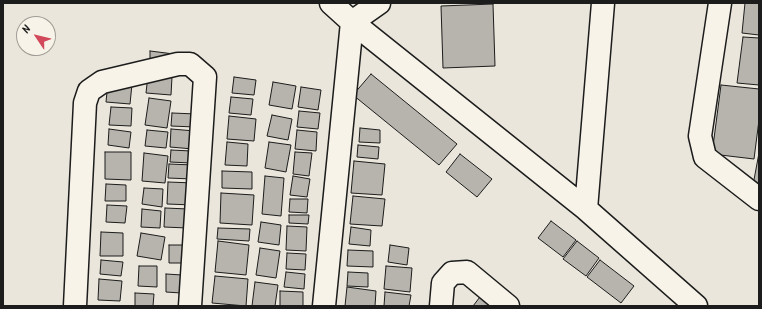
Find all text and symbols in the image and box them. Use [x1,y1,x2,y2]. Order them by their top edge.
north arrow [16,16,56,56]
text: N [18,22,36,38]

